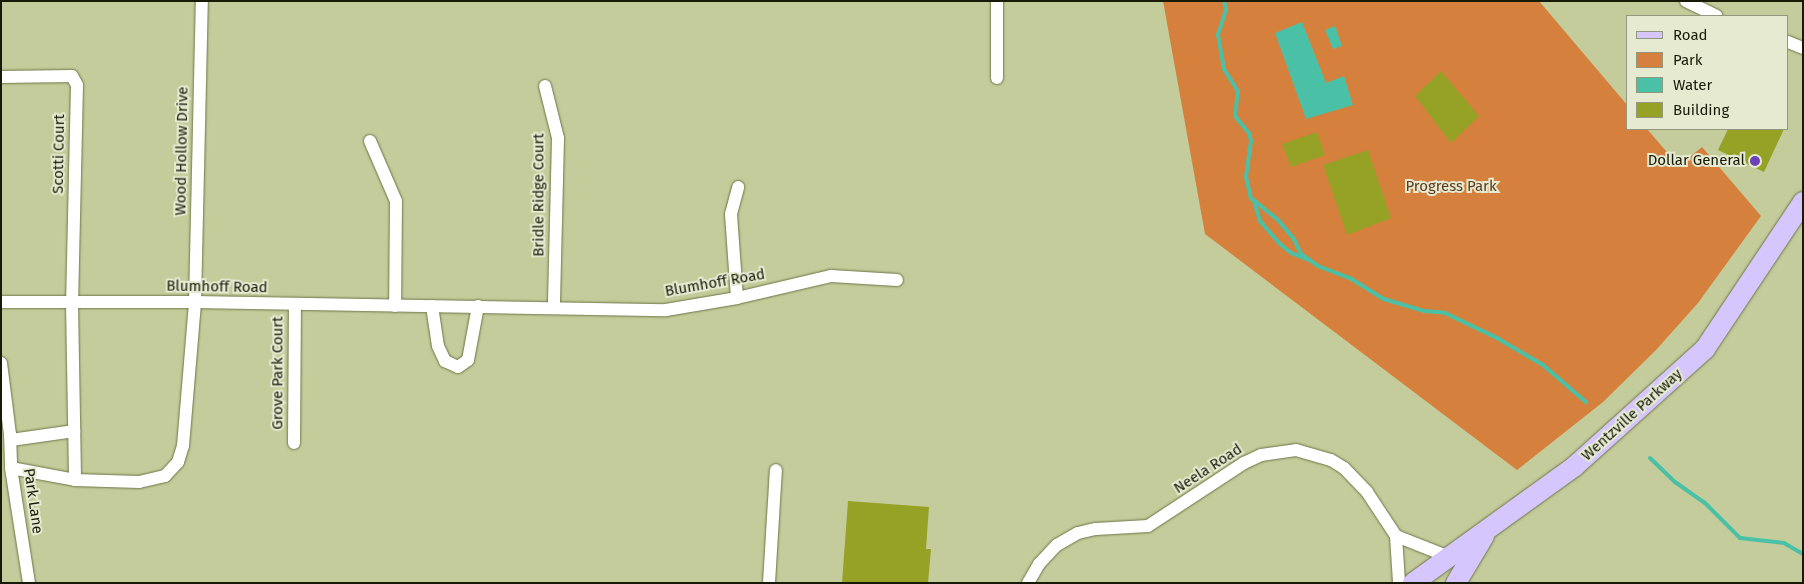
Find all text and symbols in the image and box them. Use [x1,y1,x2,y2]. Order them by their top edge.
legend [1626,15,1789,130]
text: Road [1673,26,1708,44]
text: Park [1673,51,1703,69]
text: Water [1673,76,1712,94]
street label: Wood Hollow Drive [172,86,192,216]
text: Building [1673,101,1729,119]
street label: Scotti Court [49,114,69,194]
street label: Bridle Ridge Court [530,133,548,257]
place label: Dollar General [1648,152,1745,170]
marker: Dollar General [1749,155,1761,167]
park label: Progress Park [1405,178,1497,196]
street label: Blumhoff Road [664,265,766,301]
street label: Blumhoff Road [166,277,268,297]
street label: Grove Park Court [269,316,287,430]
street label: Wentzville Parkway [1578,365,1686,465]
street label: Neela Road [1171,440,1245,498]
street label: Park Lane [19,467,47,535]

